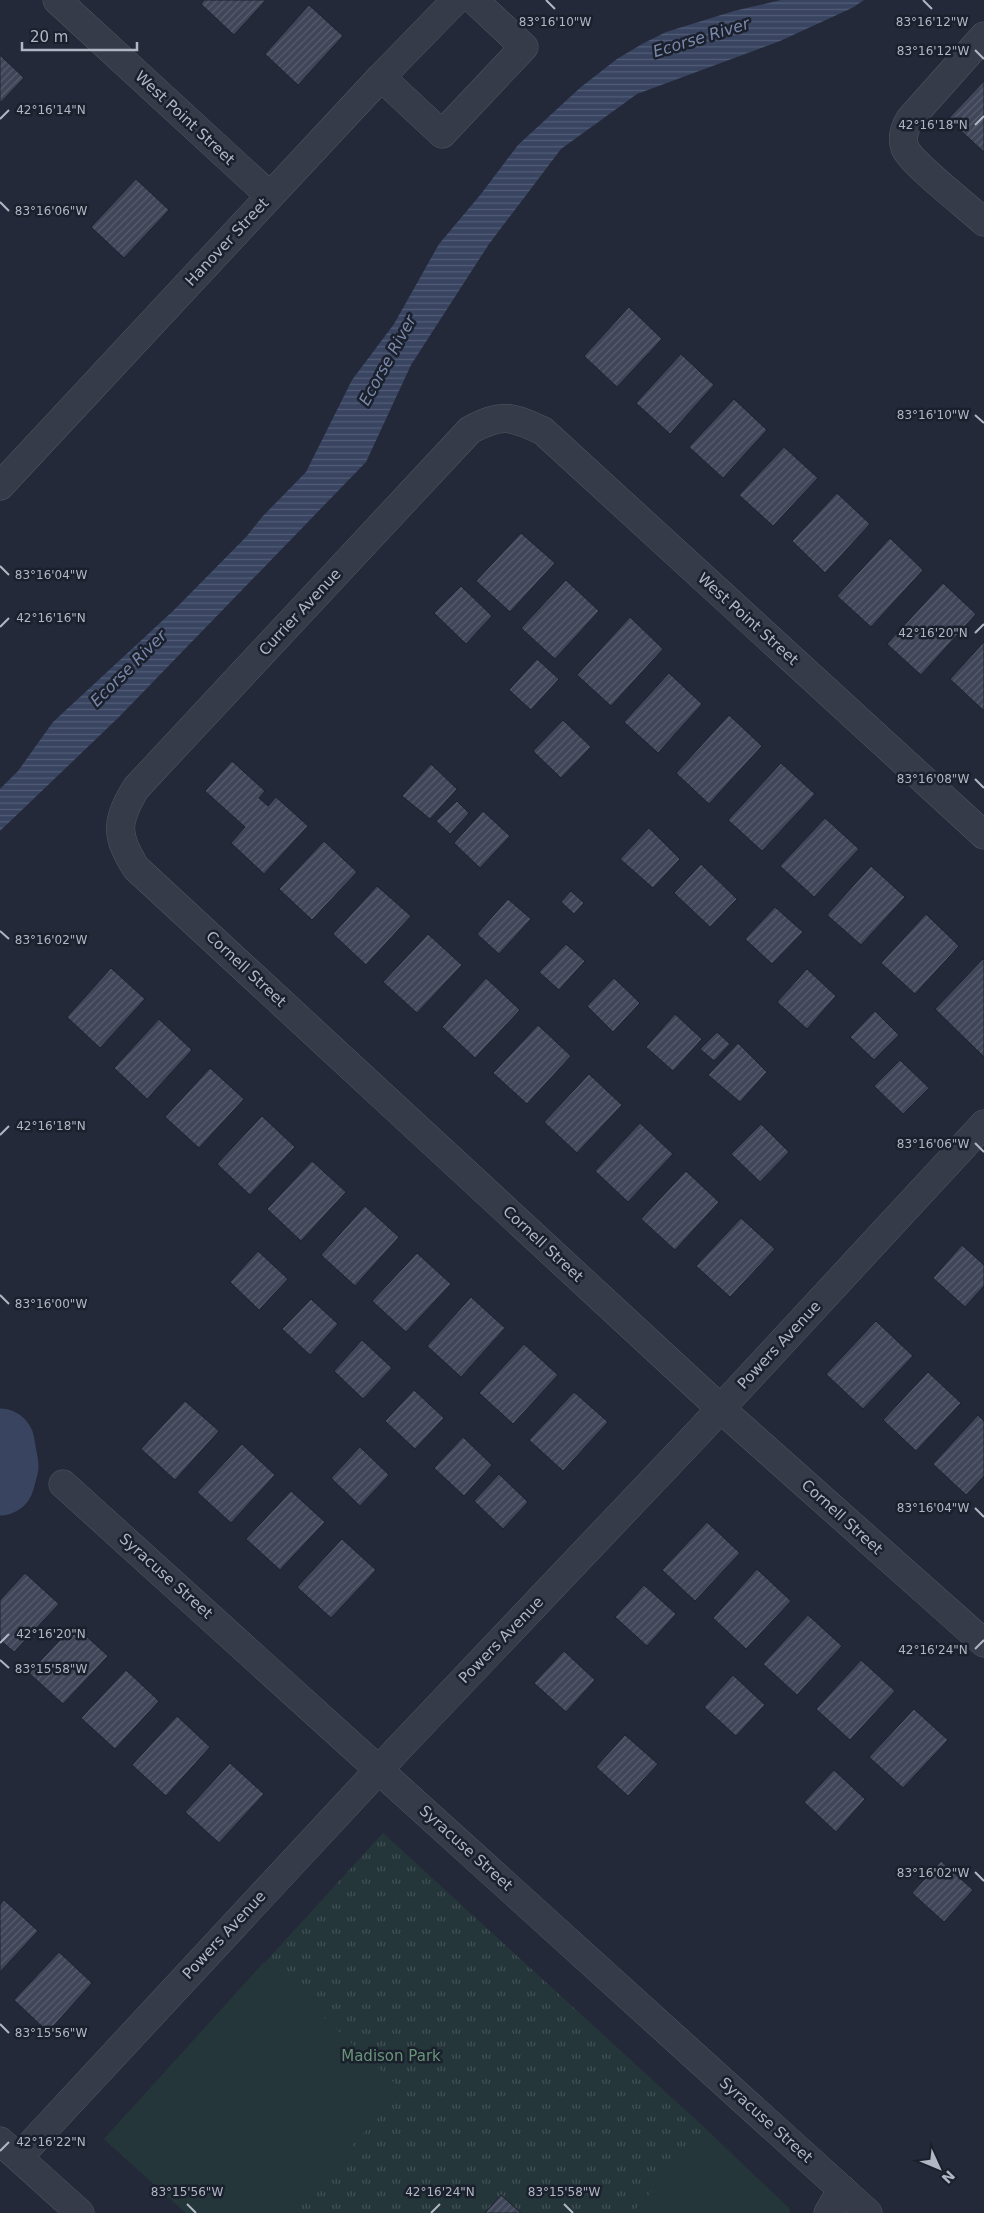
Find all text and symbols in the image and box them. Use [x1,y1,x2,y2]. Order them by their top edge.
water label: Ecorse River [651,13,753,61]
text: 83°16'10"W [519,15,591,29]
text: 83°16'12"W [896,15,968,29]
scale bar [22,20,138,52]
text: 20 m [30,28,68,46]
text: 83°16'12"W [897,44,969,58]
street label: West Point Street [132,67,238,169]
text: 42°16'14"N [16,103,86,117]
text: 42°16'18"N [898,118,968,132]
street label: Hanover Street [182,194,272,290]
text: 83°16'06"W [15,204,87,218]
water label: Ecorse River [355,311,421,409]
text: 83°16'10"W [897,408,969,422]
street label: Currier Avenue [255,565,345,659]
text: 83°16'04"W [15,568,87,582]
street label: West Point Street [694,569,802,669]
text: 42°16'16"N [16,611,86,625]
water label: Ecorse River [86,625,171,710]
text: 42°16'20"N [898,626,968,640]
text: 83°16'08"W [897,772,969,786]
street label: Cornell Street [202,927,290,1011]
text: 83°16'02"W [15,933,87,947]
text: 42°16'18"N [16,1119,86,1133]
text: 83°16'06"W [897,1137,969,1151]
street label: Cornell Street [499,1202,587,1286]
text: 83°16'00"W [15,1297,87,1311]
street label: Powers Avenue [734,1297,824,1393]
street label: Cornell Street [798,1476,886,1558]
text: 83°16'04"W [897,1501,969,1515]
street label: Syracuse Street [116,1530,216,1623]
street label: Powers Avenue [455,1593,547,1687]
text: 42°16'20"N [16,1627,86,1641]
text: 42°16'24"N [898,1643,968,1657]
text: 83°15'58"W [15,1662,87,1676]
street label: Syracuse Street [416,1802,516,1895]
text: 83°16'02"W [897,1866,969,1880]
street label: Powers Avenue [179,1887,269,1983]
text: 83°15'56"W [15,2026,87,2040]
park label: Madison Park [341,2047,441,2065]
street label: Syracuse Street [716,2074,816,2167]
text: 42°16'22"N [16,2135,86,2149]
north arrow [914,2143,964,2193]
text: N [939,2167,958,2187]
text: 83°15'56"W [151,2185,223,2199]
text: 42°16'24"N [405,2185,475,2199]
text: 83°15'58"W [528,2185,600,2199]

